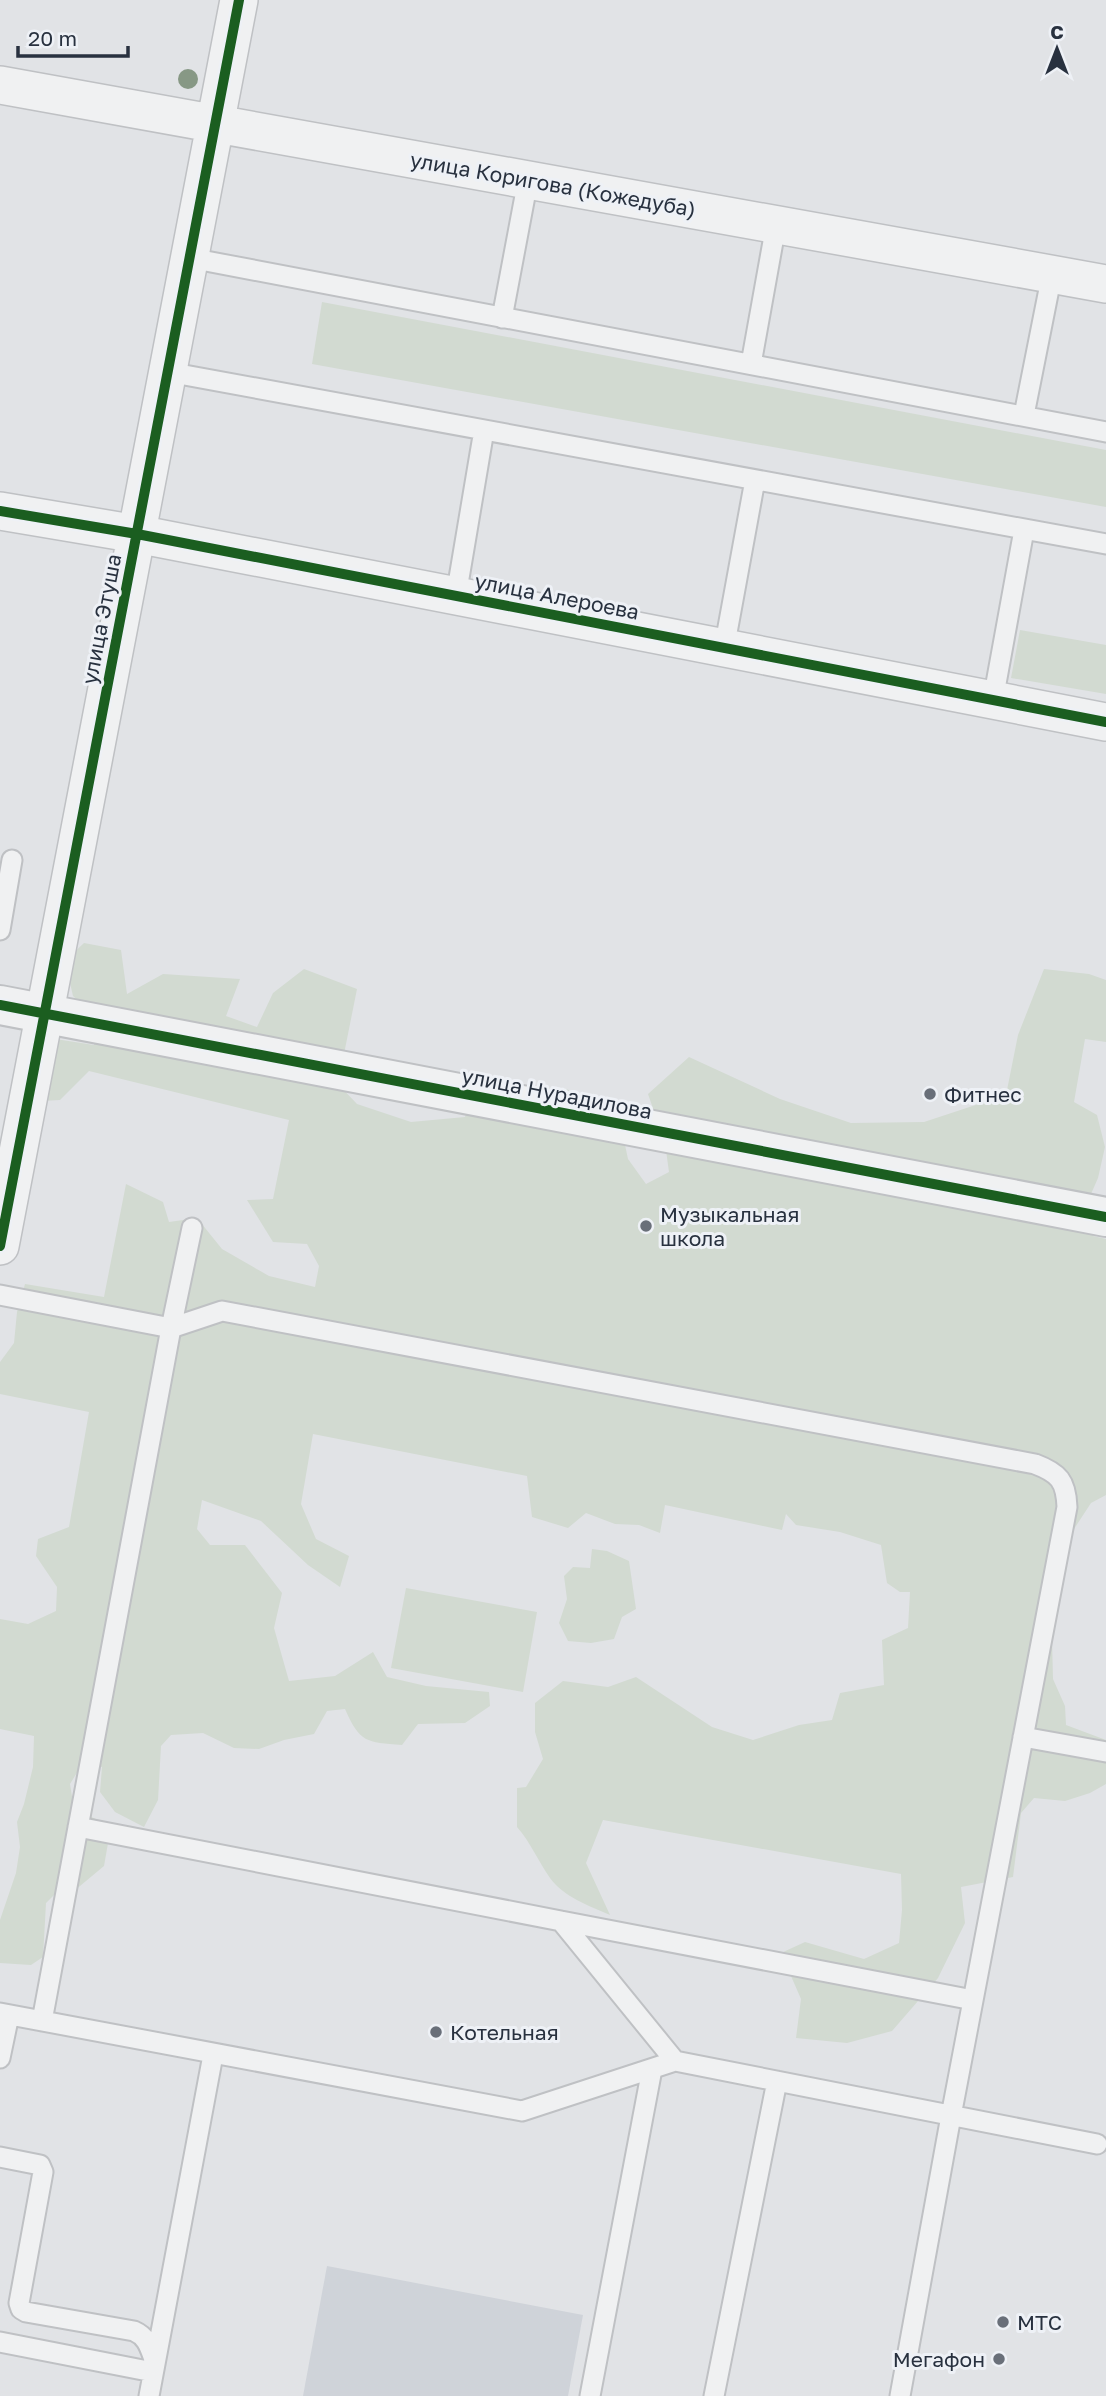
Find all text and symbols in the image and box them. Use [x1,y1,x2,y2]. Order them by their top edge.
scale bar [18,14,128,58]
north arrow [1022,14,1092,84]
text: С [1050,20,1064,43]
text: 20 m [28,25,77,51]
street label: улица Коригова (Кожедуба) [408,146,698,222]
street label: улица Этуша [76,552,126,686]
street label: улица Алероева [472,567,642,625]
street label: улица Нурадилова [460,1062,654,1124]
place label: Фитнес [944,1081,1022,1107]
marker: Фитнес [922,1086,938,1102]
place label: Музыкальная школа [660,1201,799,1251]
marker: Музыкальная школа [638,1218,654,1234]
place label: Котельная [450,2019,559,2045]
marker: Котельная [428,2024,444,2040]
place label: МТС [1017,2309,1062,2335]
marker: МТС [995,2314,1011,2330]
place label: Мегафон [893,2346,985,2372]
marker: Мегафон [991,2351,1007,2367]

